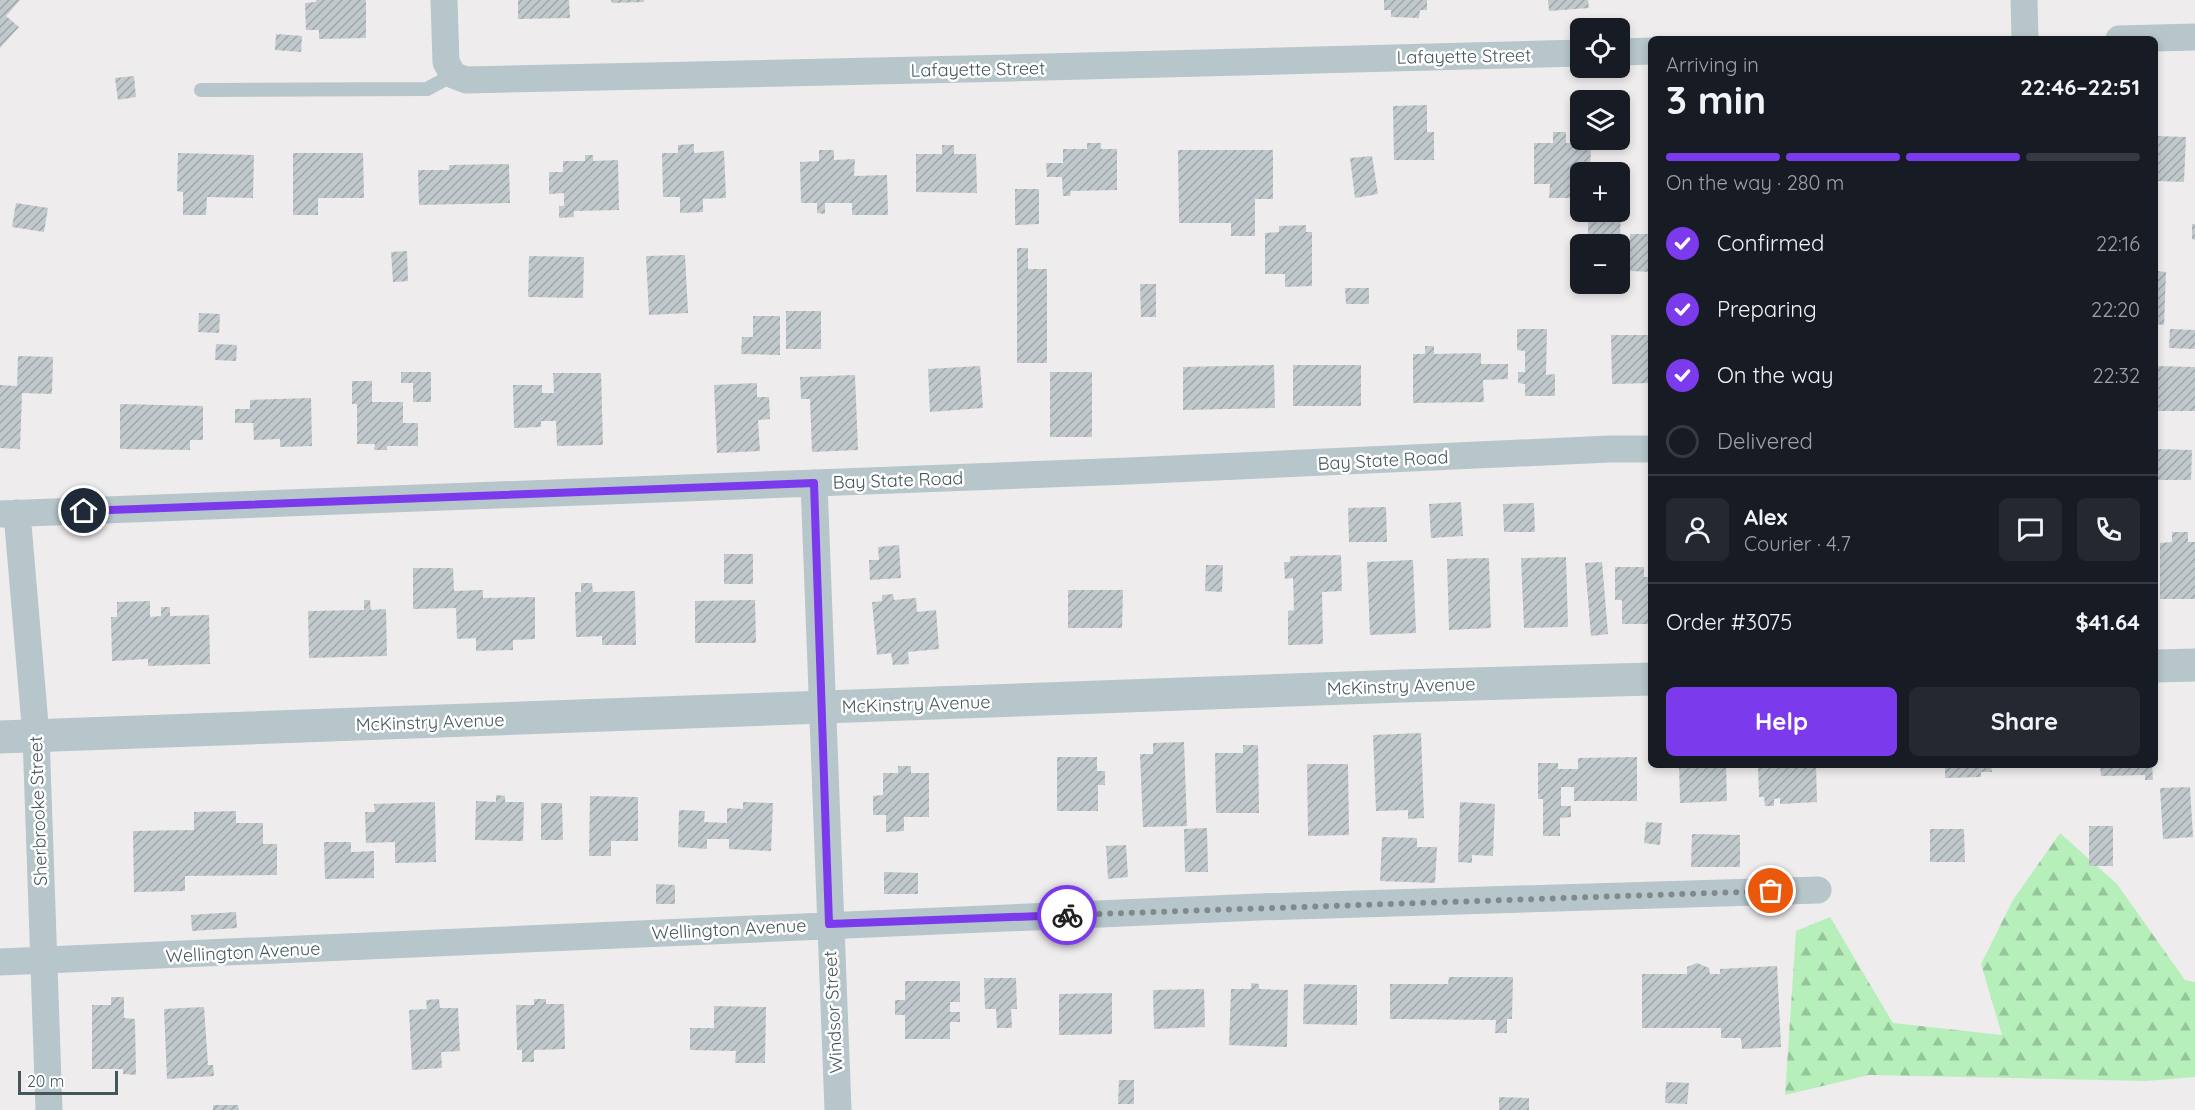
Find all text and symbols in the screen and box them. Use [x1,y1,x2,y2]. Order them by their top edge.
map controls [1570,18,1630,294]
button: locate [1570,18,1630,78]
street label: Lafayette Street [1397,43,1531,69]
text: Arriving in [1666,52,1759,77]
street label: Lafayette Street [911,56,1045,82]
text: 22:46–22:51 [2020,73,2140,101]
text: 3 min [1666,75,1766,124]
button: layers [1570,90,1630,150]
button: + [1570,162,1630,222]
text: On the way · 280 m [1666,170,1844,195]
icon: check [1666,227,1699,260]
text: Confirmed [1717,229,1824,257]
text: 22:16 [2096,231,2140,256]
button: − [1570,234,1630,294]
icon: check [1666,293,1699,326]
text: Preparing [1717,295,1817,323]
text: 22:20 [2091,297,2140,322]
icon: check [1666,359,1699,392]
text: On the way [1717,361,1833,389]
text: 22:32 [2093,363,2140,388]
text: Delivered [1717,427,1813,455]
street label: Bay State Road [1317,445,1449,475]
street label: Bay State Road [832,466,964,494]
pin [58,485,109,536]
icon: home [67,494,100,527]
button: person [1666,498,1729,561]
button: chat [1999,498,2062,561]
button: phone [2077,498,2140,561]
text: Alex [1744,503,1787,531]
text: Courier · 4.7 [1744,531,1851,556]
text: Order #3075 [1666,608,1792,636]
text: $41.64 [2075,608,2140,636]
street label: McKinstry Avenue [1326,672,1476,700]
button: Help [1666,687,1897,756]
button: Share [1909,687,2140,756]
street label: McKinstry Avenue [841,690,991,718]
street label: McKinstry Avenue [355,708,505,736]
street label: Sherbrooke Street [24,736,52,886]
pin [1745,865,1796,916]
icon: bag [1754,874,1787,907]
courier [1037,885,1097,945]
icon: bike [1051,899,1084,932]
street label: Wellington Avenue [651,913,807,945]
street label: Wellington Avenue [165,936,321,968]
street label: Windsor Street [818,950,848,1074]
scale bar [18,1068,118,1096]
text: 20 m [27,1071,64,1091]

